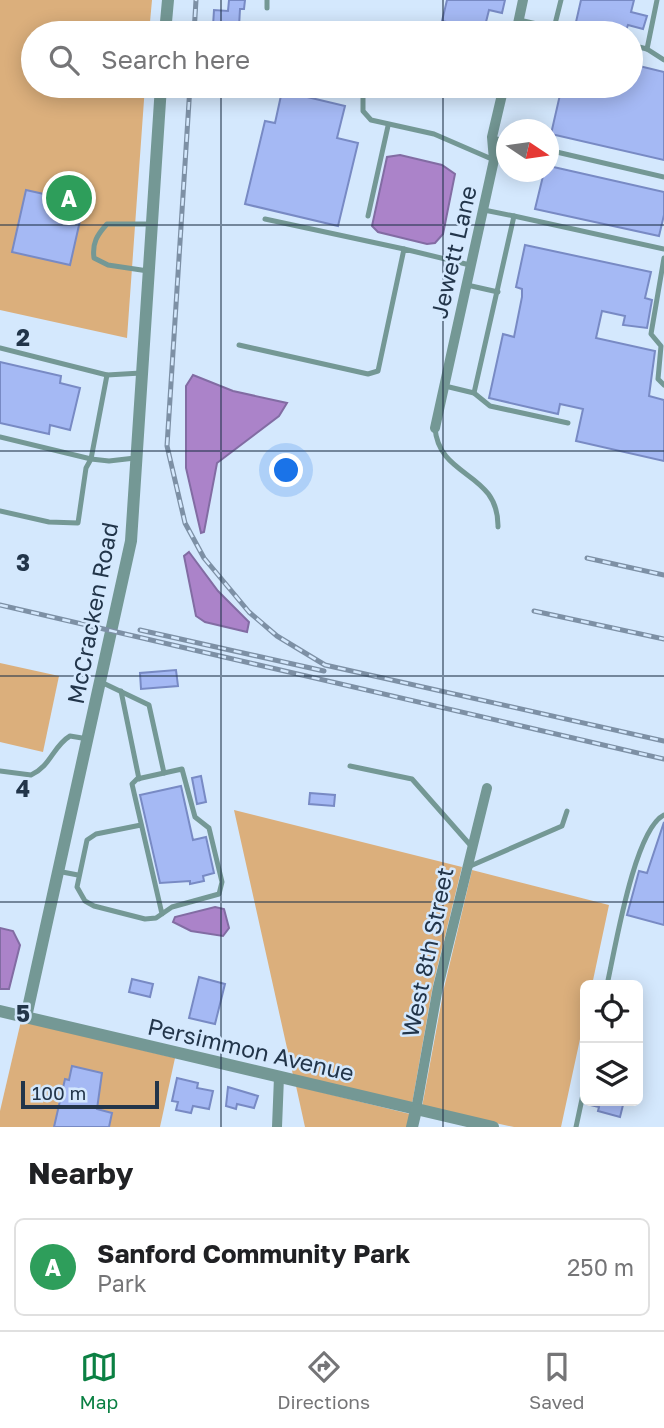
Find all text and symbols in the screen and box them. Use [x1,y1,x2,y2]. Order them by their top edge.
search box [21,21,643,98]
icon: search [45,41,83,79]
text: Search here [101,44,250,75]
north arrow [496,119,559,182]
pin: A [46,172,92,224]
street label: Jewett Lane [424,183,482,321]
text: 2 [16,323,30,351]
your location [269,453,303,487]
street label: McCracken Road [61,520,123,706]
text: 3 [16,548,30,576]
text: 4 [16,774,30,802]
street label: West 8th Street [395,865,459,1039]
map controls [580,980,643,1106]
button: locate [580,980,643,1043]
text: 5 [16,999,30,1027]
street label: Persimmon Avenue [145,1012,357,1086]
button: layers [580,1043,643,1106]
scale bar [21,1078,159,1110]
text: 100 m [32,1081,86,1104]
text: Nearby [28,1155,133,1191]
text: Sanford Community Park [97,1238,410,1269]
text: A [45,1253,61,1281]
text: 250 m [567,1253,634,1281]
text: Park [97,1269,147,1297]
tab: Map [79,1348,118,1413]
tab: Directions [277,1348,370,1413]
tab: Saved [529,1348,585,1413]

